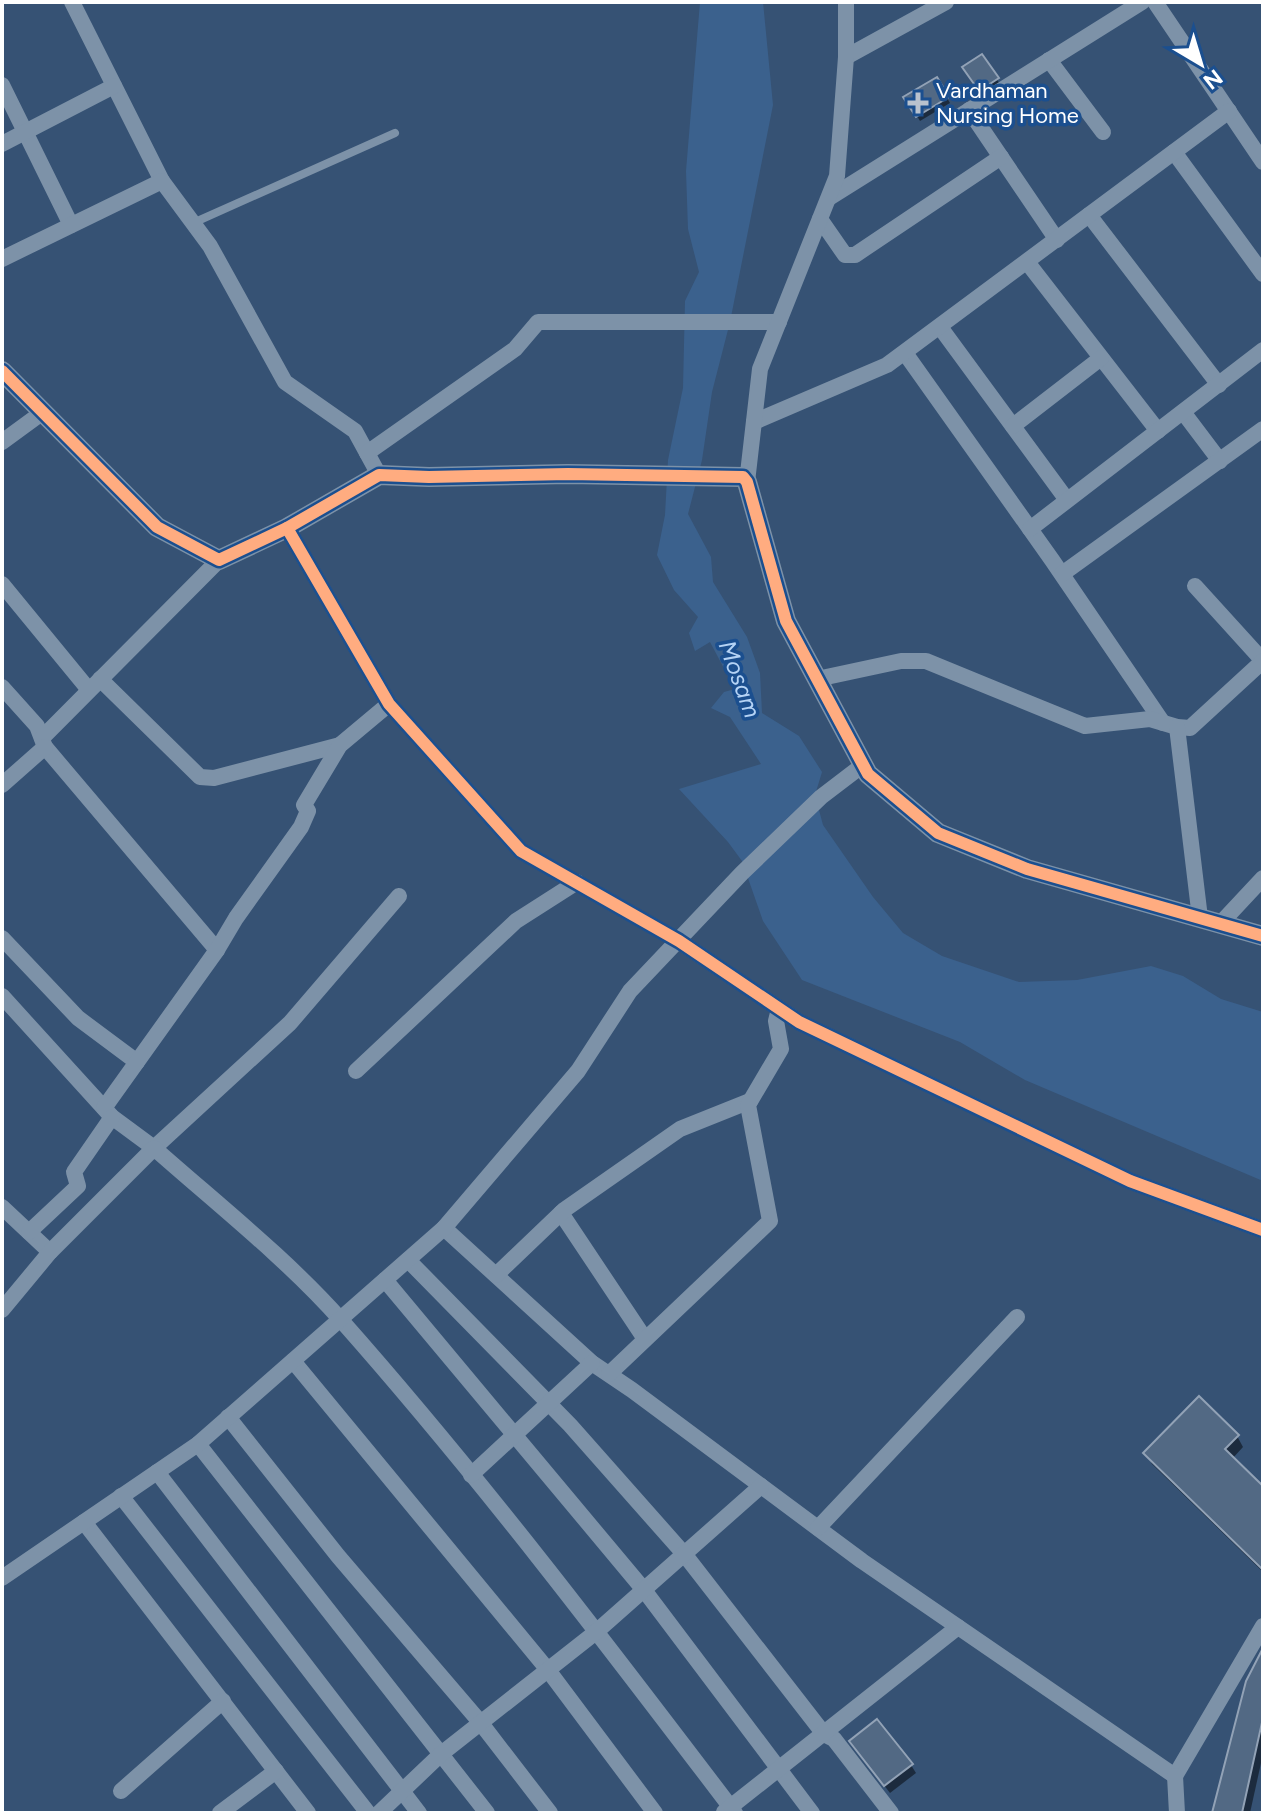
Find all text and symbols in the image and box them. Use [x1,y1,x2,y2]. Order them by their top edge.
north arrow [1161,24,1241,104]
text: N [1198,63,1228,95]
place label: Vardhaman Nursing Home [936,77,1079,129]
marker: Vardhaman Nursing Home [907,92,929,114]
water label: Mosam [713,636,767,722]

